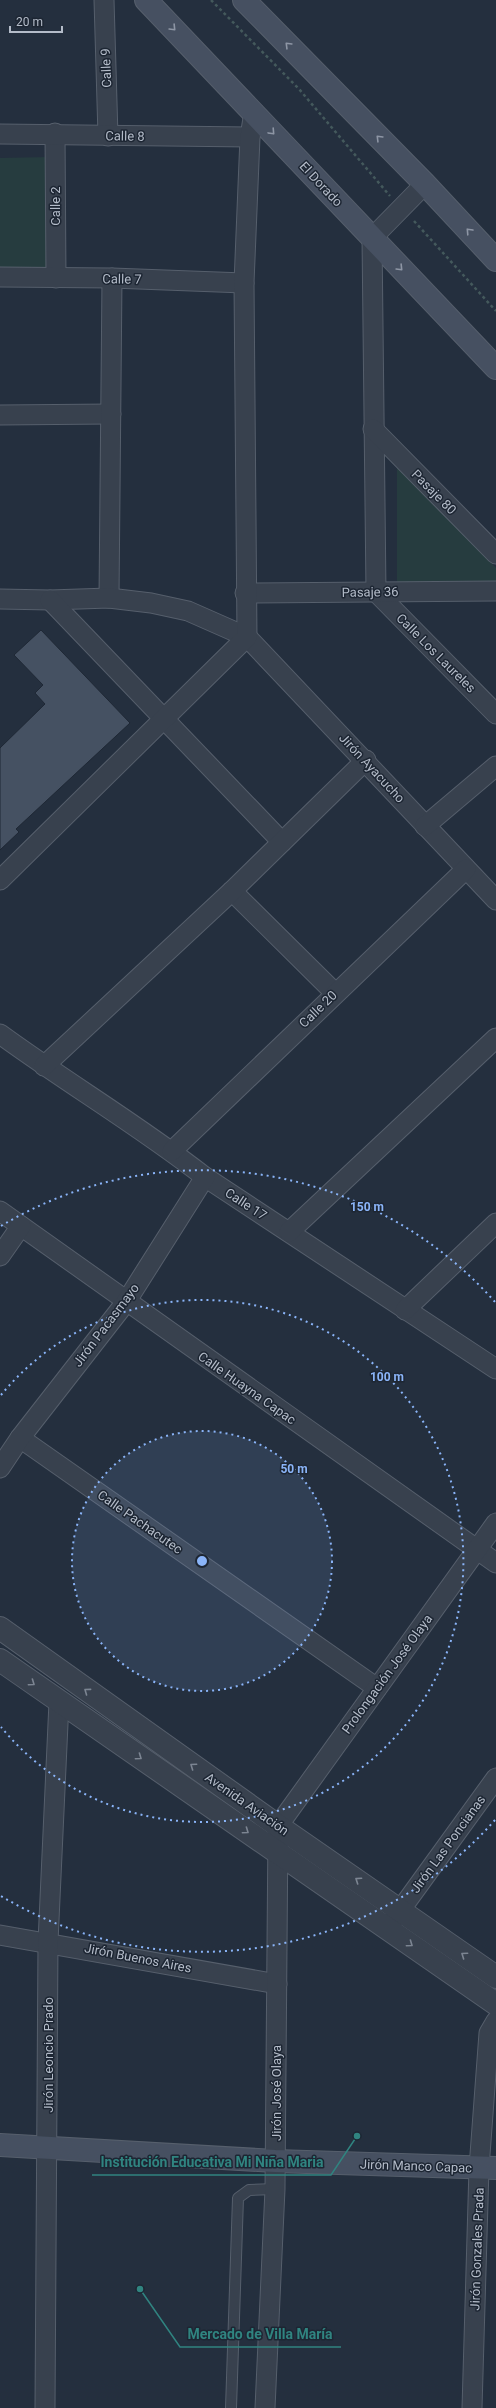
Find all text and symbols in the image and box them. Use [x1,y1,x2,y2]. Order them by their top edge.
scale bar [10,8,62,34]
text: 20 m [16,15,43,29]
one-way arrow [168,23,176,31]
one-way arrow [285,42,293,50]
street label: Calle 9 [98,48,114,88]
one-way arrow [268,127,275,135]
street label: Calle 8 [105,128,145,144]
one-way arrow [376,135,384,143]
street label: El Dorado [297,159,345,209]
street label: Calle 2 [48,186,63,226]
one-way arrow [467,228,474,236]
one-way arrow [395,263,403,271]
street label: Calle 7 [102,271,142,287]
street label: Pasaje 80 [409,467,459,517]
street label: Pasaje 36 [341,584,399,600]
street label: Calle Los Laureles [393,610,479,696]
street label: Jirón Ayacucho [336,730,408,806]
street label: Calle 20 [296,987,340,1031]
street label: Calle 17 [222,1185,270,1223]
text: 150 m [350,1200,384,1214]
street label: Jirón Pacasmayo [70,1281,142,1369]
street label: Calle Huayna Capac [195,1349,299,1427]
text: 100 m [370,1370,404,1384]
text: 50 m [280,1462,308,1476]
street label: Calle Pachacutec [95,1487,185,1557]
centre of rings [195,1554,209,1568]
street label: Prolongación José Olaya [339,1612,435,1736]
one-way arrow [28,1678,35,1686]
one-way arrow [85,1689,92,1696]
one-way arrow [135,1752,142,1760]
one-way arrow [191,1764,198,1771]
street label: Avenida Aviación [202,1770,292,1838]
street label: Jirón Las Poncianas [408,1792,489,1896]
one-way arrow [242,1826,249,1834]
one-way arrow [355,1878,362,1885]
one-way arrow [406,1939,413,1946]
street label: Jirón Buenos Aires [83,1940,193,1976]
one-way arrow [461,1952,468,1960]
street label: Jirón Leoncio Prado [41,1997,56,2113]
street label: Jirón José Olaya [269,2045,284,2141]
callout: Institución Educativa Mi Niña Maria [92,2149,331,2175]
text: Institución Educativa Mi Niña Maria [101,2154,324,2170]
street label: Jirón Manco Capac [360,2157,473,2175]
street label: Jirón Gonzales Prada [467,2187,487,2311]
callout: Mercado de Villa María [180,2321,341,2347]
text: Mercado de Villa María [187,2326,333,2342]

